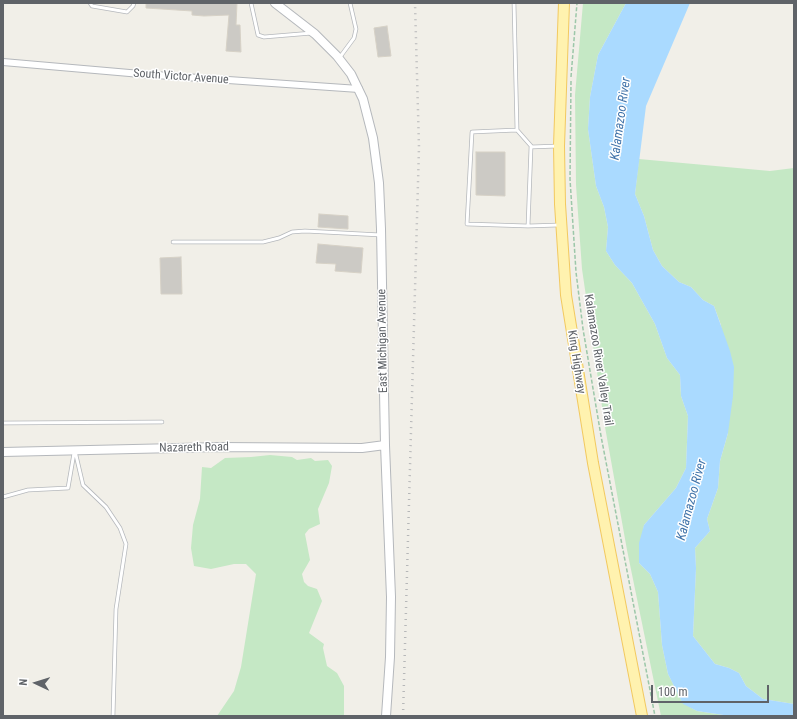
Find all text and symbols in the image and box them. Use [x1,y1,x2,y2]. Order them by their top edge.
street label: South Victor Avenue [133,66,229,88]
water label: Kalamazoo River [607,77,635,161]
street label: East Michigan Avenue [375,289,391,393]
street label: Kalamazoo River Valley Trail [580,293,616,427]
street label: King Highway [564,329,588,395]
street label: Nazareth Road [159,440,229,456]
water label: Kalamazoo River [674,458,710,542]
north arrow [16,663,56,703]
scale bar [653,677,771,703]
text: N [17,678,30,686]
text: 100 m [658,685,688,699]

